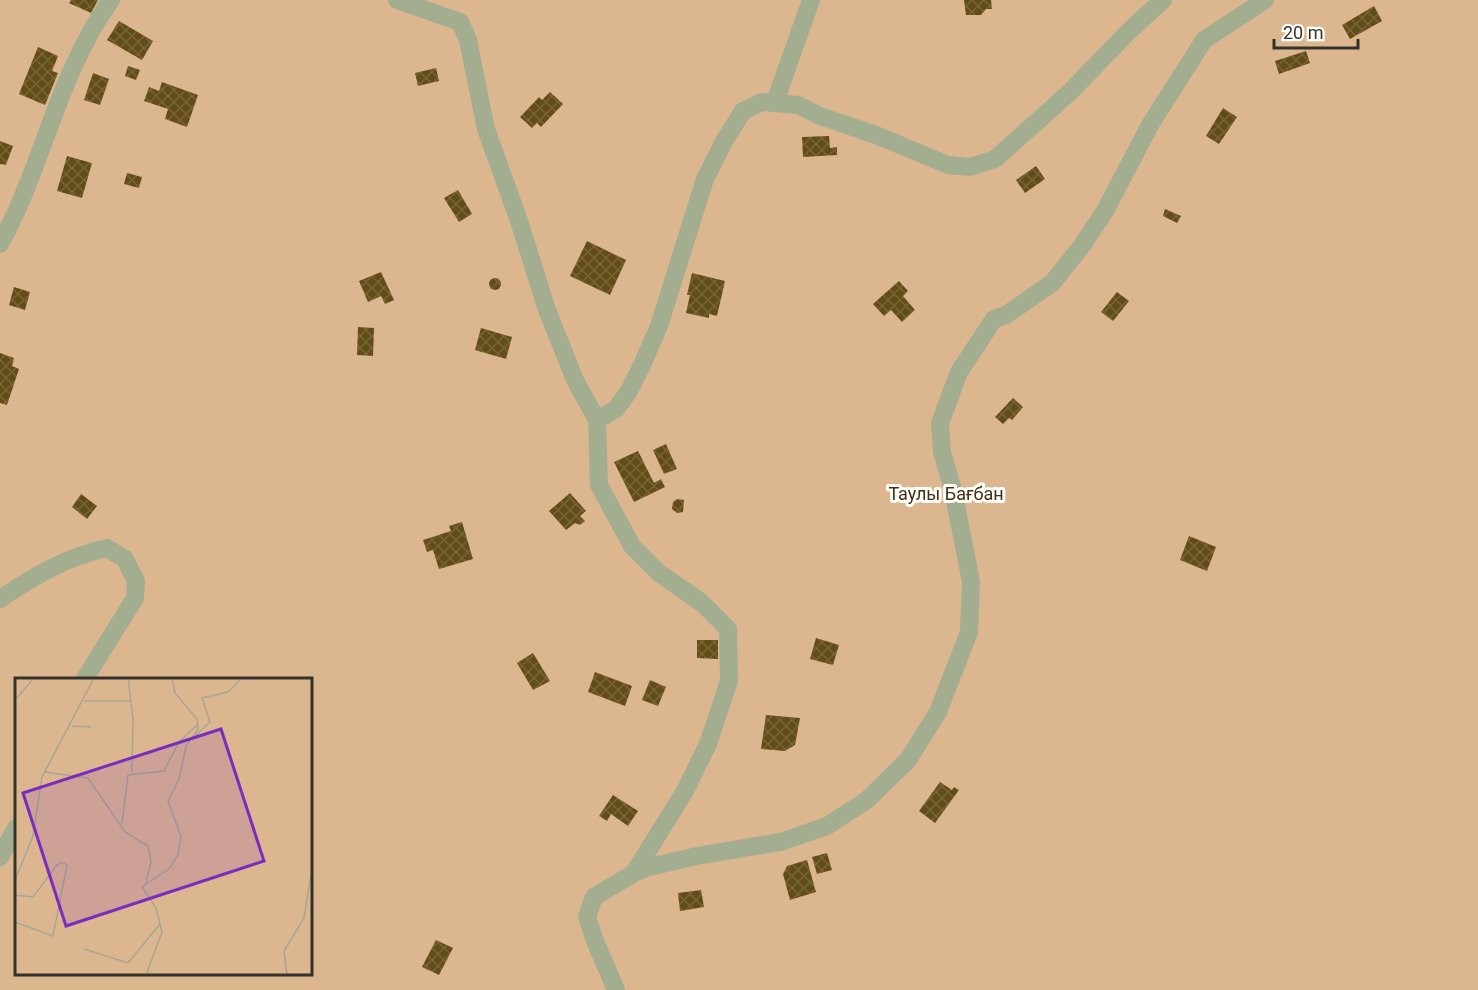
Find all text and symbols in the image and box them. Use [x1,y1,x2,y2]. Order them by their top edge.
scale bar [1274,12,1358,50]
text: 20 m [1283,22,1323,43]
park label: Таулы Бағбан [888,483,1004,504]
inset map [15,678,312,975]

